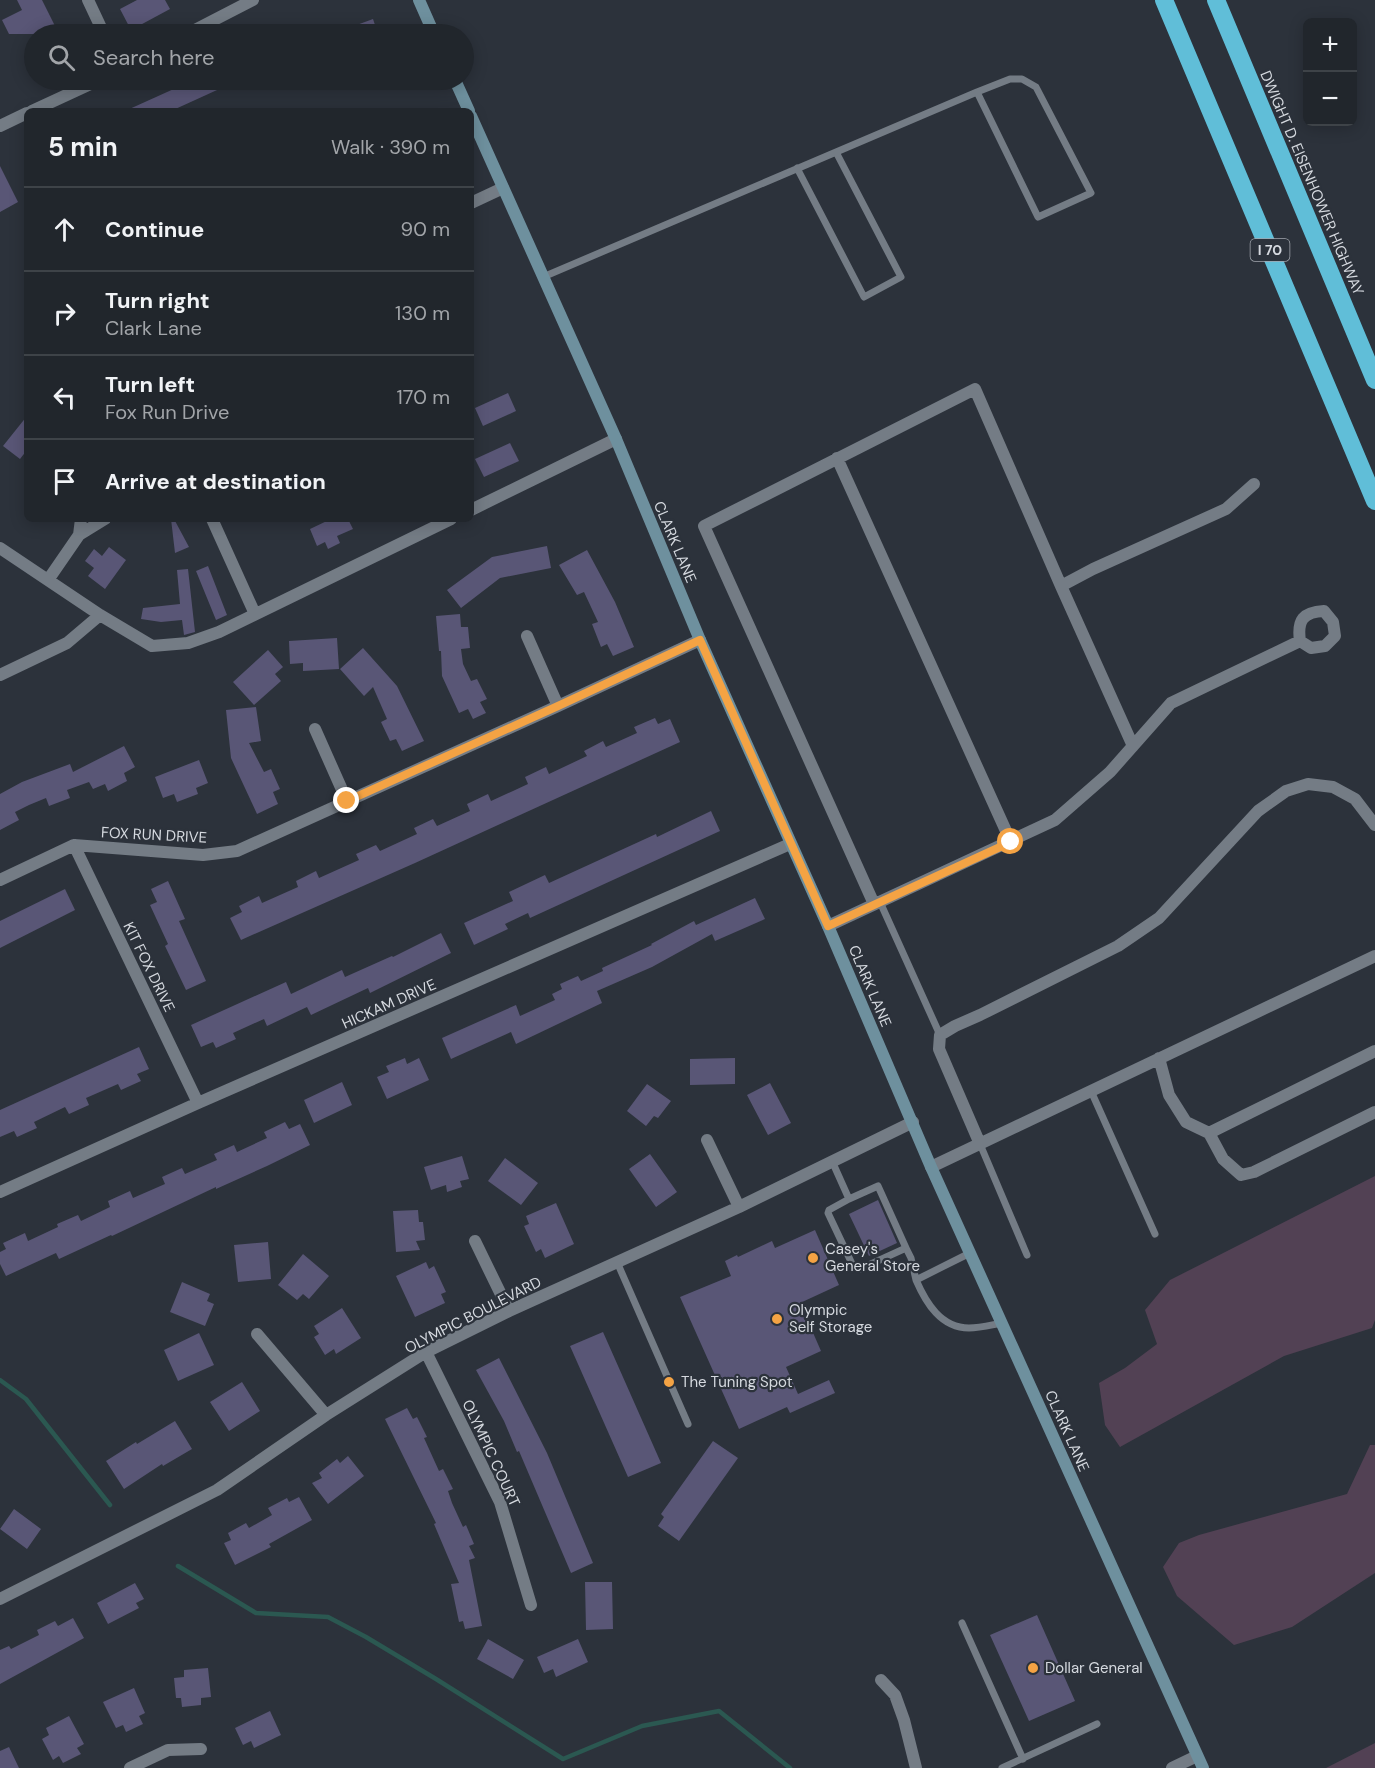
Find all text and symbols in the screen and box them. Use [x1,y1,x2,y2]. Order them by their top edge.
map controls [1303,18,1357,126]
button: + [1303,18,1357,72]
search box [24,24,474,90]
icon: search [45,41,78,74]
text: Search here [93,43,214,72]
street label: DWIGHT D. EISENHOWER HIGHWAY [1256,68,1369,299]
button: − [1303,72,1357,126]
text: 5 min [48,130,118,164]
text: Walk · 390 m [331,134,450,160]
icon: ahead [48,213,81,246]
text: Continue [105,215,204,244]
text: 90 m [401,216,450,242]
road number: I 70 [1250,239,1290,261]
text: Turn right [105,286,210,315]
icon: right [48,297,81,330]
text: 130 m [395,300,450,326]
text: Clark Lane [105,315,202,341]
text: Turn left [105,370,195,399]
icon: left [48,381,81,414]
text: 170 m [397,384,450,410]
text: Fox Run Drive [105,399,229,425]
icon: arrive [48,465,81,498]
text: Arrive at destination [105,467,326,496]
street label: CLARK LANE [649,498,701,586]
route end [333,787,359,813]
street label: FOX RUN DRIVE [100,822,208,848]
route start [997,828,1023,854]
street label: KIT FOX DRIVE [119,919,179,1015]
street label: CLARK LANE [844,942,896,1030]
street label: HICKAM DRIVE [339,974,439,1034]
place label: Casey's General Store [825,1239,920,1276]
marker: Casey's General Store [806,1251,820,1265]
street label: OLYMPIC BOULEVARD [401,1272,545,1358]
place label: Olympic Self Storage [789,1300,872,1337]
marker: Olympic Self Storage [770,1312,784,1326]
place label: The Tuning Spot [681,1372,793,1392]
marker: The Tuning Spot [662,1375,676,1389]
street label: CLARK LANE [1040,1387,1094,1475]
street label: OLYMPIC COURT [457,1396,525,1510]
place label: Dollar General [1045,1658,1143,1678]
marker: Dollar General [1026,1661,1040,1675]

